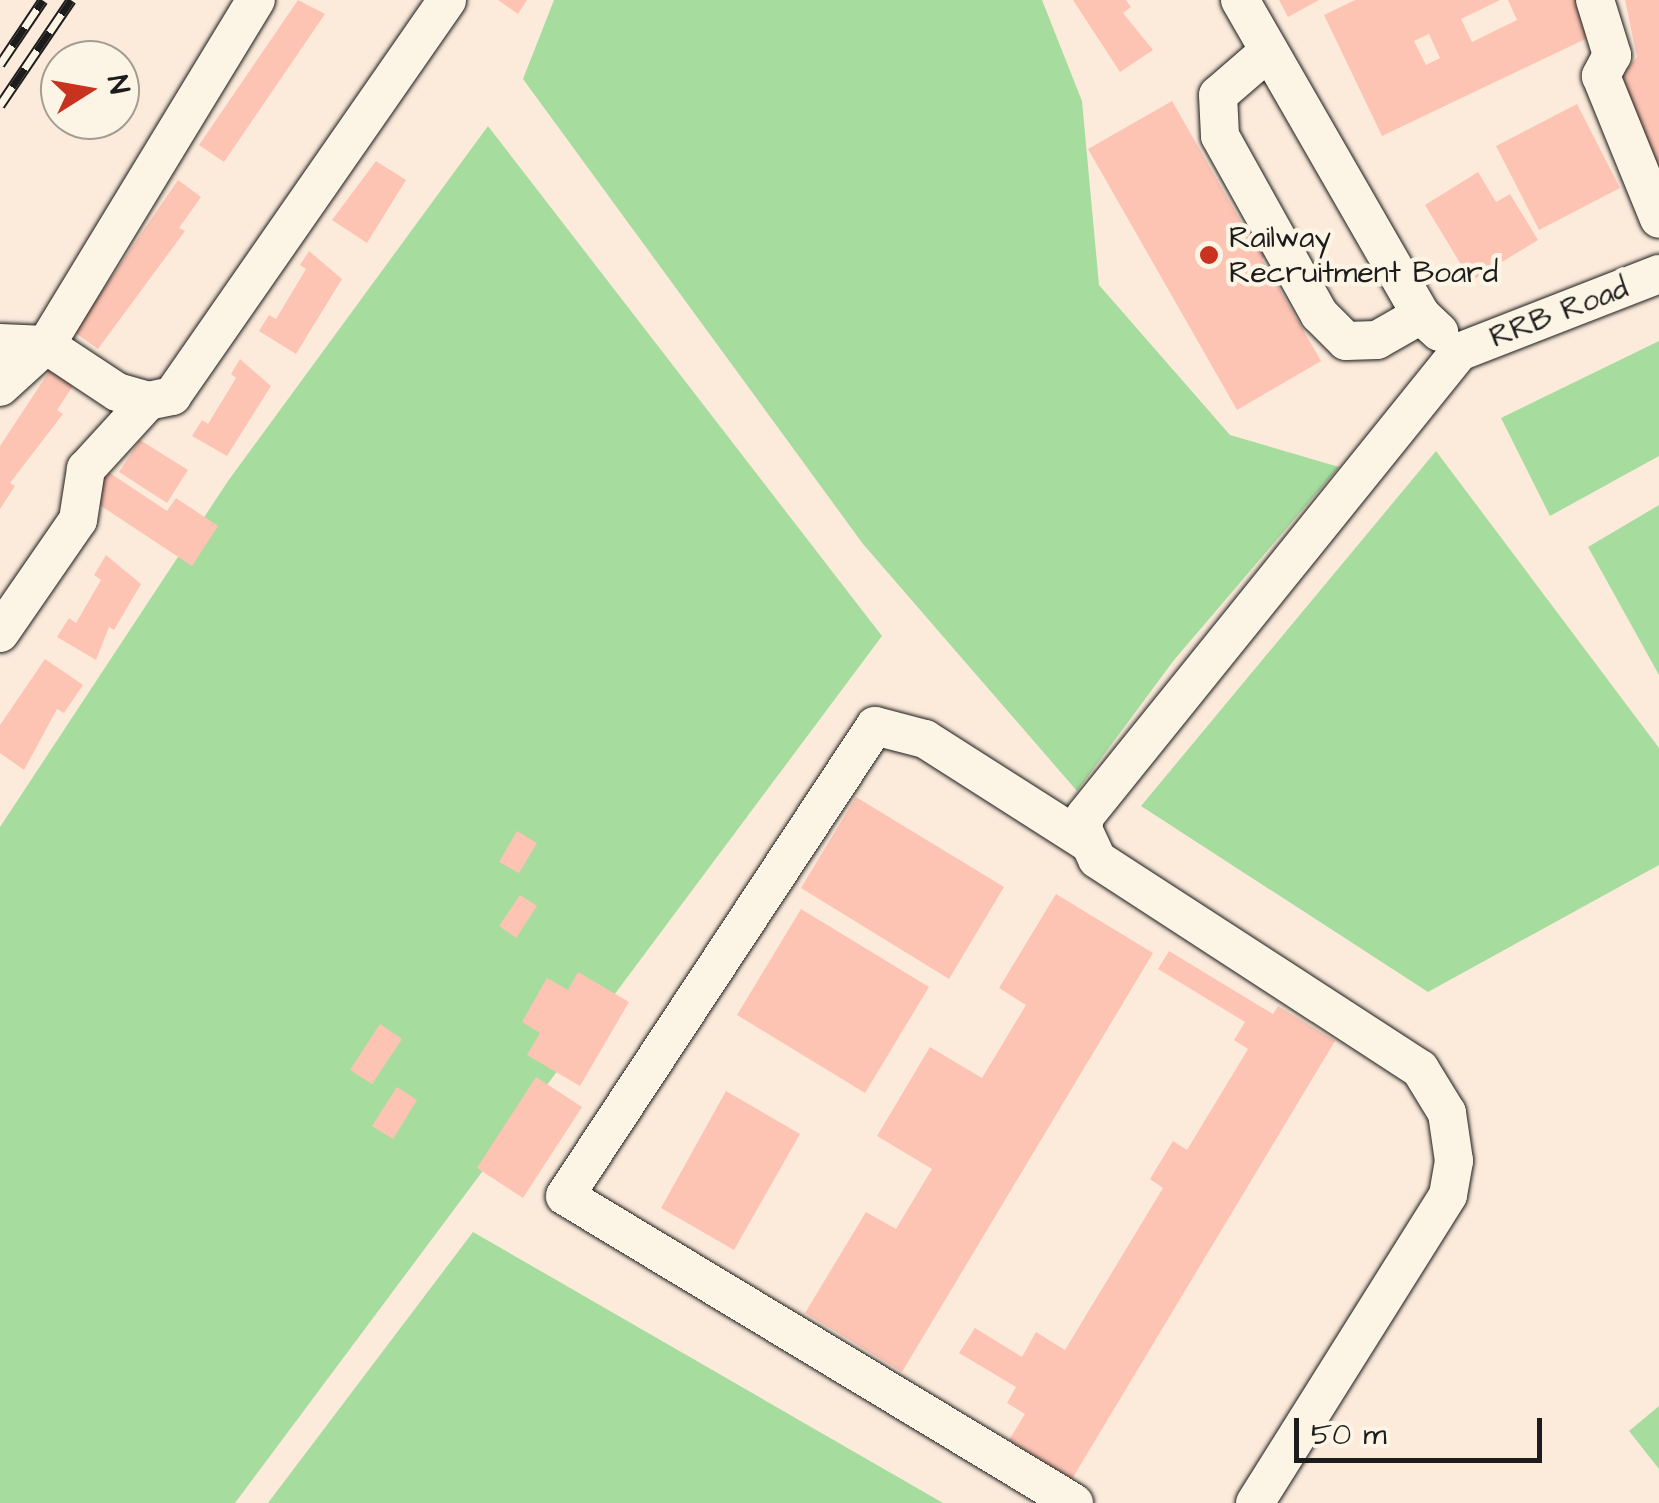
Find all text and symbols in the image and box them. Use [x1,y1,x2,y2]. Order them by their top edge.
north arrow [40,40,140,140]
text: N [97,72,139,97]
place label: Railway Recruitment Board [1229,220,1498,290]
marker: Railway Recruitment Board [1198,244,1220,266]
street label: RRB Road [1485,270,1633,356]
scale bar [1299,1398,1546,1460]
text: 50 m [1311,1414,1387,1456]

